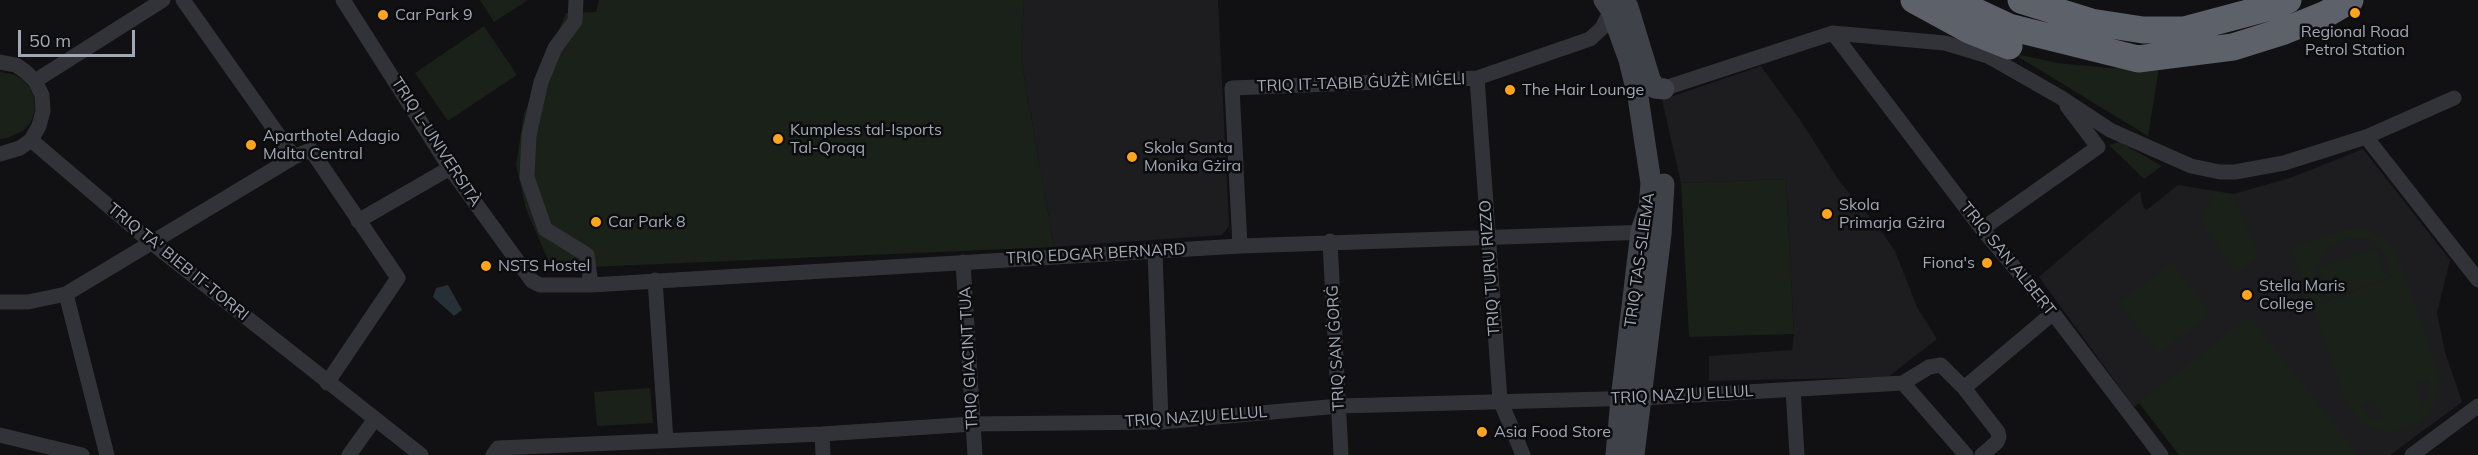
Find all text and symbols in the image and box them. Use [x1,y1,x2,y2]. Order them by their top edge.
place label: Car Park 9 [395,5,473,25]
marker: Regional Road Petrol Station [2348,6,2362,20]
marker: Car Park 9 [376,8,390,22]
scale bar [21,18,138,56]
place label: Regional Road Petrol Station [2301,22,2409,60]
text: 50 m [29,29,71,52]
street label: TRIQ IT-TABIB ĠUŻÈ MIĊELI [1257,70,1465,96]
street label: TRIQ L-UNIVERSITÀ [387,74,485,210]
place label: The Hair Lounge [1522,80,1644,100]
marker: The Hair Lounge [1503,83,1517,97]
place label: Kumpless tal-Isports Tal-Qroqq [790,120,942,158]
place label: Aparthotel Adagio Malta Central [263,126,400,164]
marker: Kumpless tal-Isports Tal-Qroqq [771,132,785,146]
marker: Aparthotel Adagio Malta Central [244,138,258,152]
place label: Skola Santa Monika Gżira [1144,138,1241,176]
marker: Skola Santa Monika Gżira [1125,150,1139,164]
street label: TRIQ TAS-SLIEMA [1621,191,1659,329]
place label: Skola Primarja Gżira [1839,195,1945,233]
street label: TRIQ SAN ALBERT [1956,198,2060,320]
street label: TRIQ TA' BIEB IT-TORRI [104,199,252,325]
street label: TRIQ TURU RIZZO [1476,199,1504,337]
marker: Skola Primarja Gżira [1820,207,1834,221]
place label: Car Park 8 [608,212,686,232]
marker: Car Park 8 [589,215,603,229]
street label: TRIQ EDGAR BERNARD [1006,240,1186,268]
place label: Fiona's [1923,253,1975,273]
place label: NSTS Hostel [498,256,590,276]
marker: Fiona's [1980,256,1994,270]
marker: NSTS Hostel [479,259,493,273]
place label: Stella Maris College [2259,276,2345,314]
street label: TRIQ SAN ĠORĠ [1323,285,1349,411]
street label: TRIQ GIACINT TUA [956,286,982,430]
marker: Stella Maris College [2240,288,2254,302]
street label: TRIQ NAZJU ELLUL [1610,382,1754,408]
street label: TRIQ NAZJU ELLUL [1124,402,1268,432]
place label: Asia Food Store [1494,422,1611,442]
marker: Asia Food Store [1475,425,1489,439]

